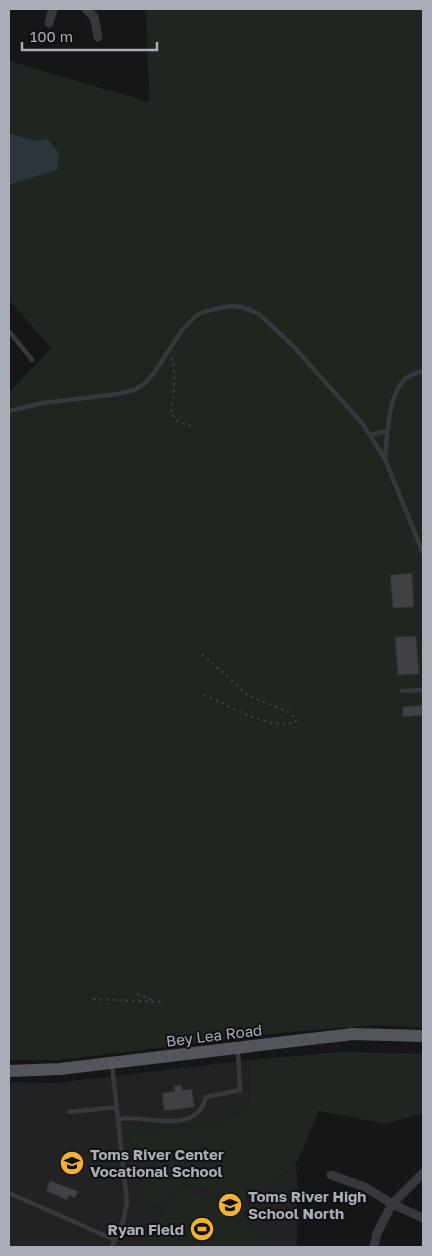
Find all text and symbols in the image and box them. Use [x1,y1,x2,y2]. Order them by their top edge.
scale bar [22,20,158,52]
text: 100 m [30,27,73,45]
street label: Bey Lea Road [165,1020,263,1050]
place label: Toms River Center Vocational School [90,1145,224,1180]
school or university icon: Toms River Center Vocational School [59,1150,85,1176]
place label: Toms River High School North [248,1187,366,1222]
school or university icon: Toms River High School North [217,1192,243,1218]
sports icon: Ryan Field [189,1216,215,1242]
place label: Ryan Field [108,1220,184,1238]

